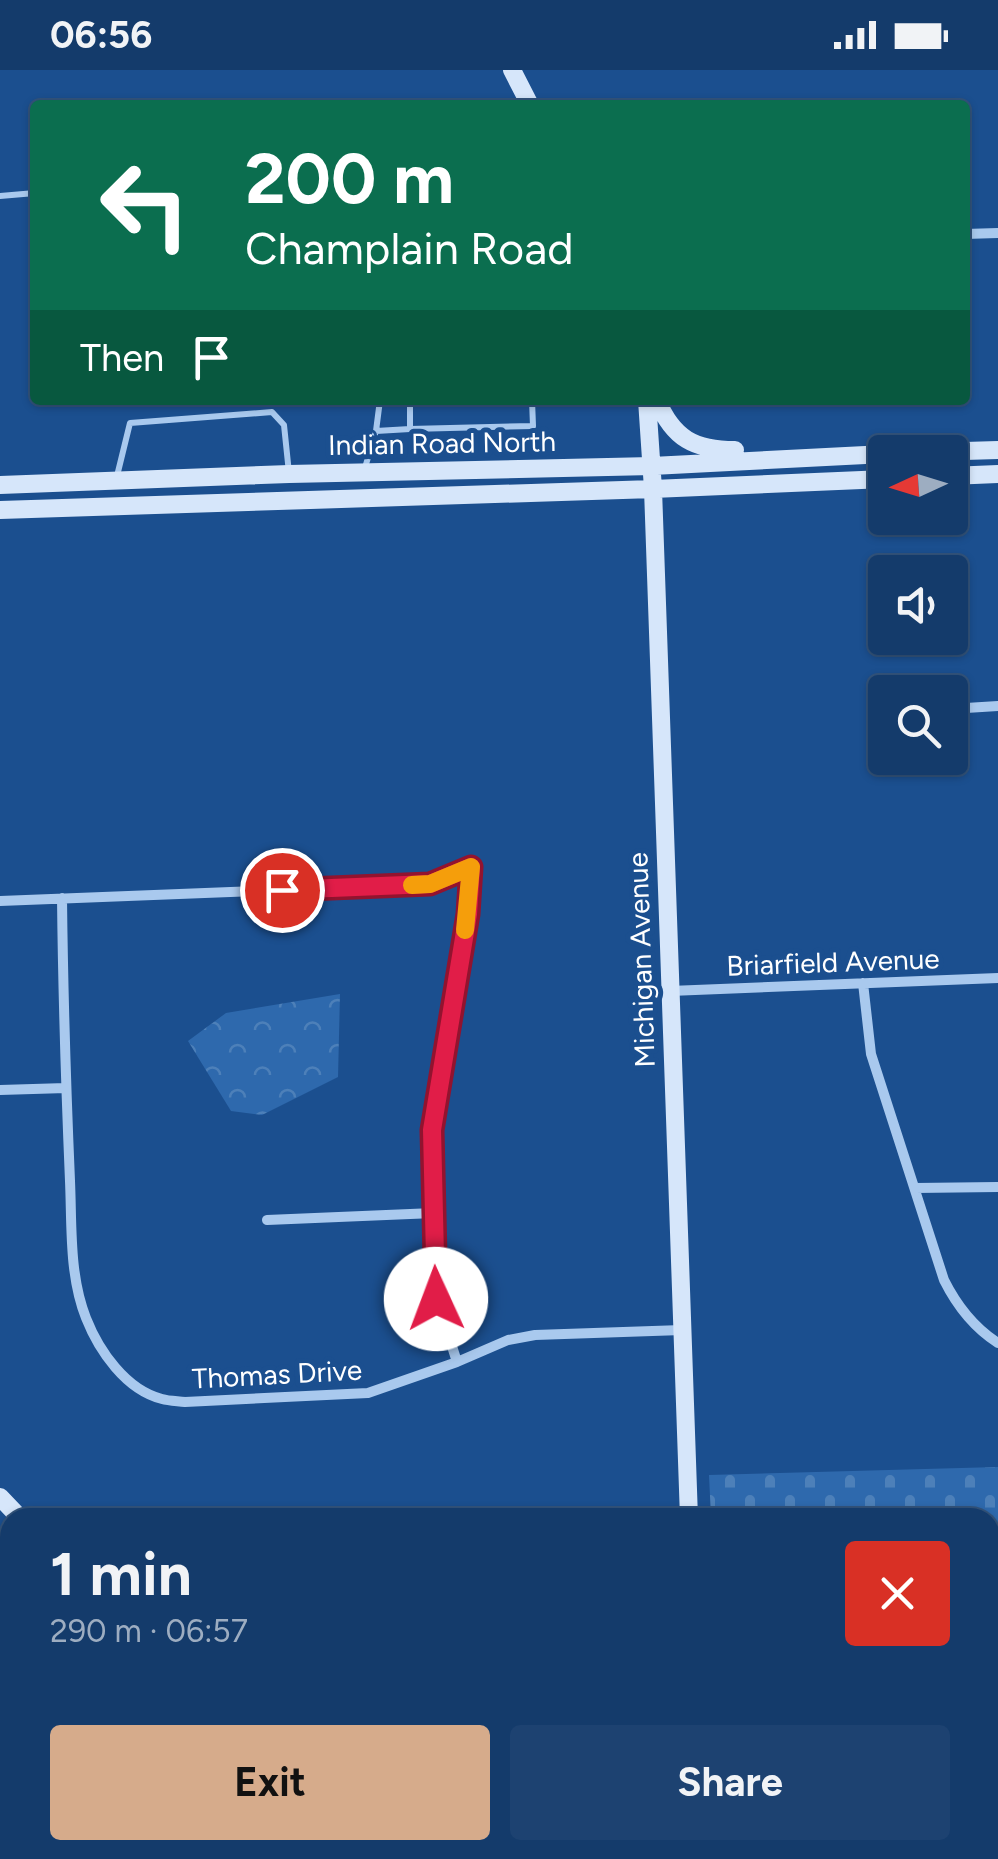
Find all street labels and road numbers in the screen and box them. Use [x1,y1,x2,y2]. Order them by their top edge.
street label: Indian Road North [328,424,556,462]
street label: Michigan Avenue [620,852,662,1068]
street label: Briarfield Avenue [726,941,940,983]
street label: Thomas Drive [191,1353,363,1395]

